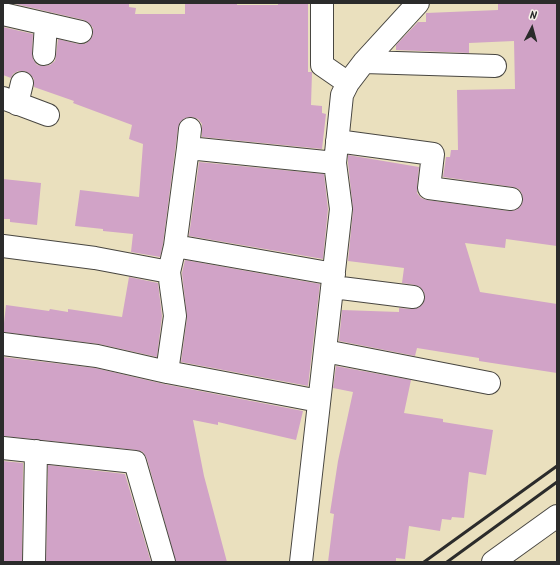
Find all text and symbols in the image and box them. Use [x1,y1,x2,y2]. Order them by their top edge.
text: N [529,7,538,25]
north arrow [512,8,552,48]

